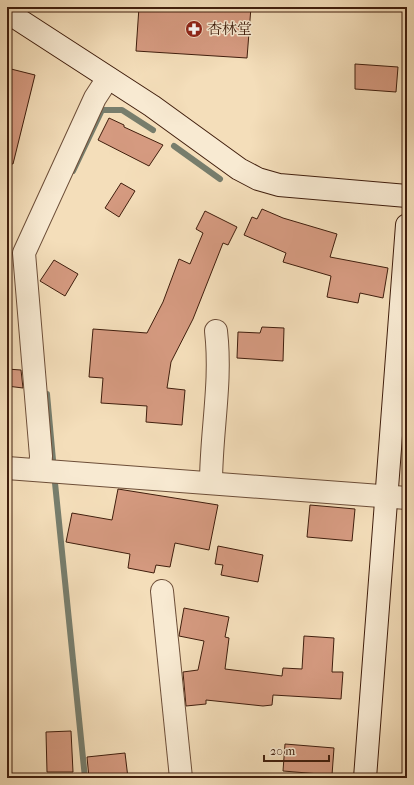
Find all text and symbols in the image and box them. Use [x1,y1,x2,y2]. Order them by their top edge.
pharmacy icon: 杏林堂 [184,19,204,39]
place label: 杏林堂 [207,20,252,38]
scale bar [264,737,329,763]
text: 20 m [270,744,295,758]

